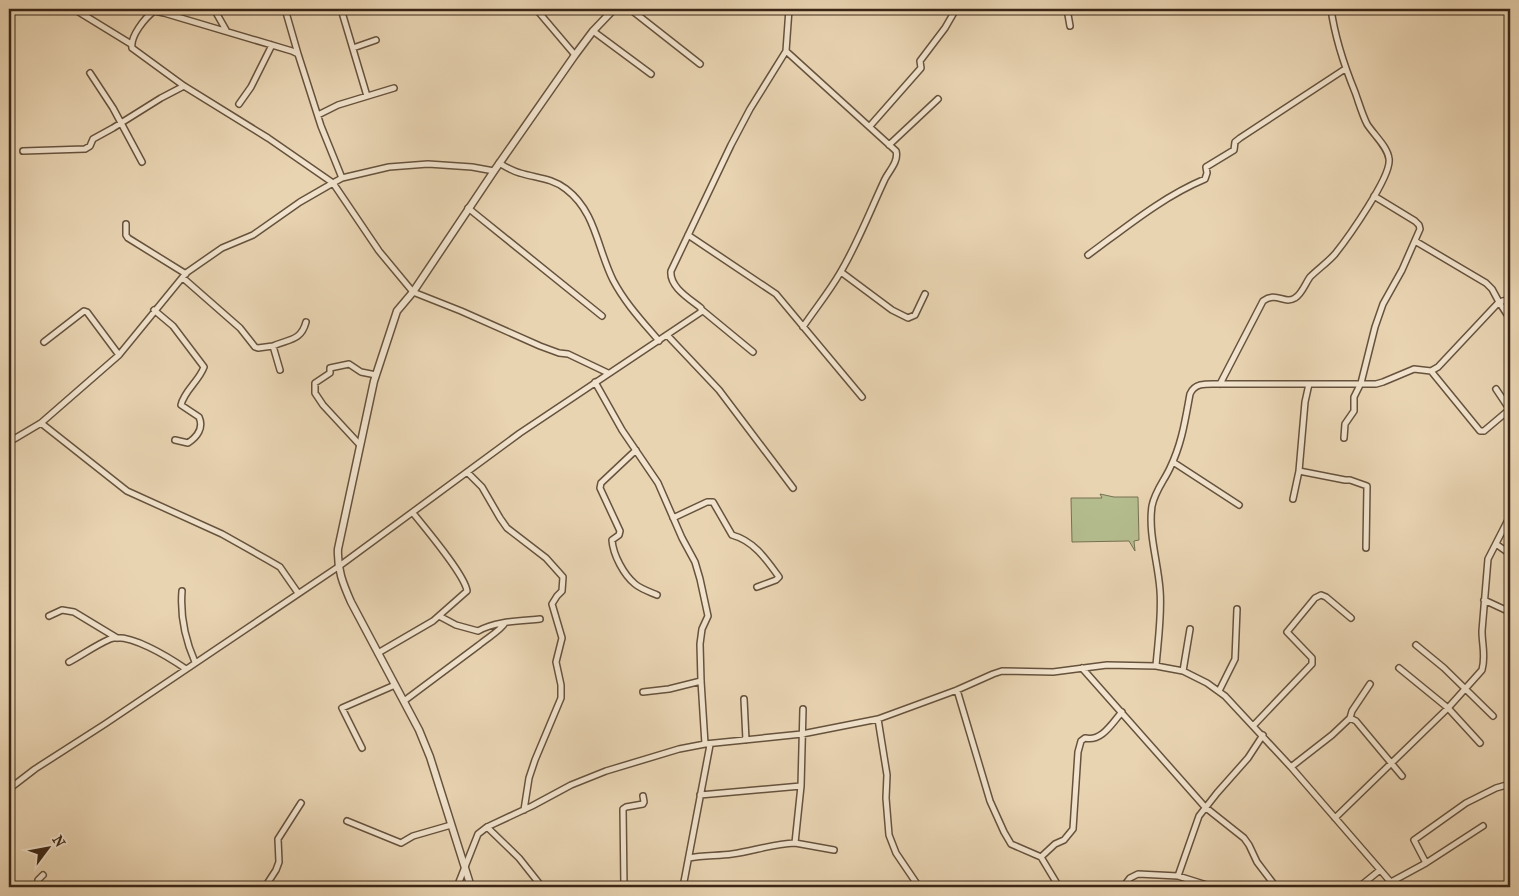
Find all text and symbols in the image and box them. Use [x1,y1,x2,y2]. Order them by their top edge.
north arrow [22,824,72,874]
text: N [49,832,69,851]

